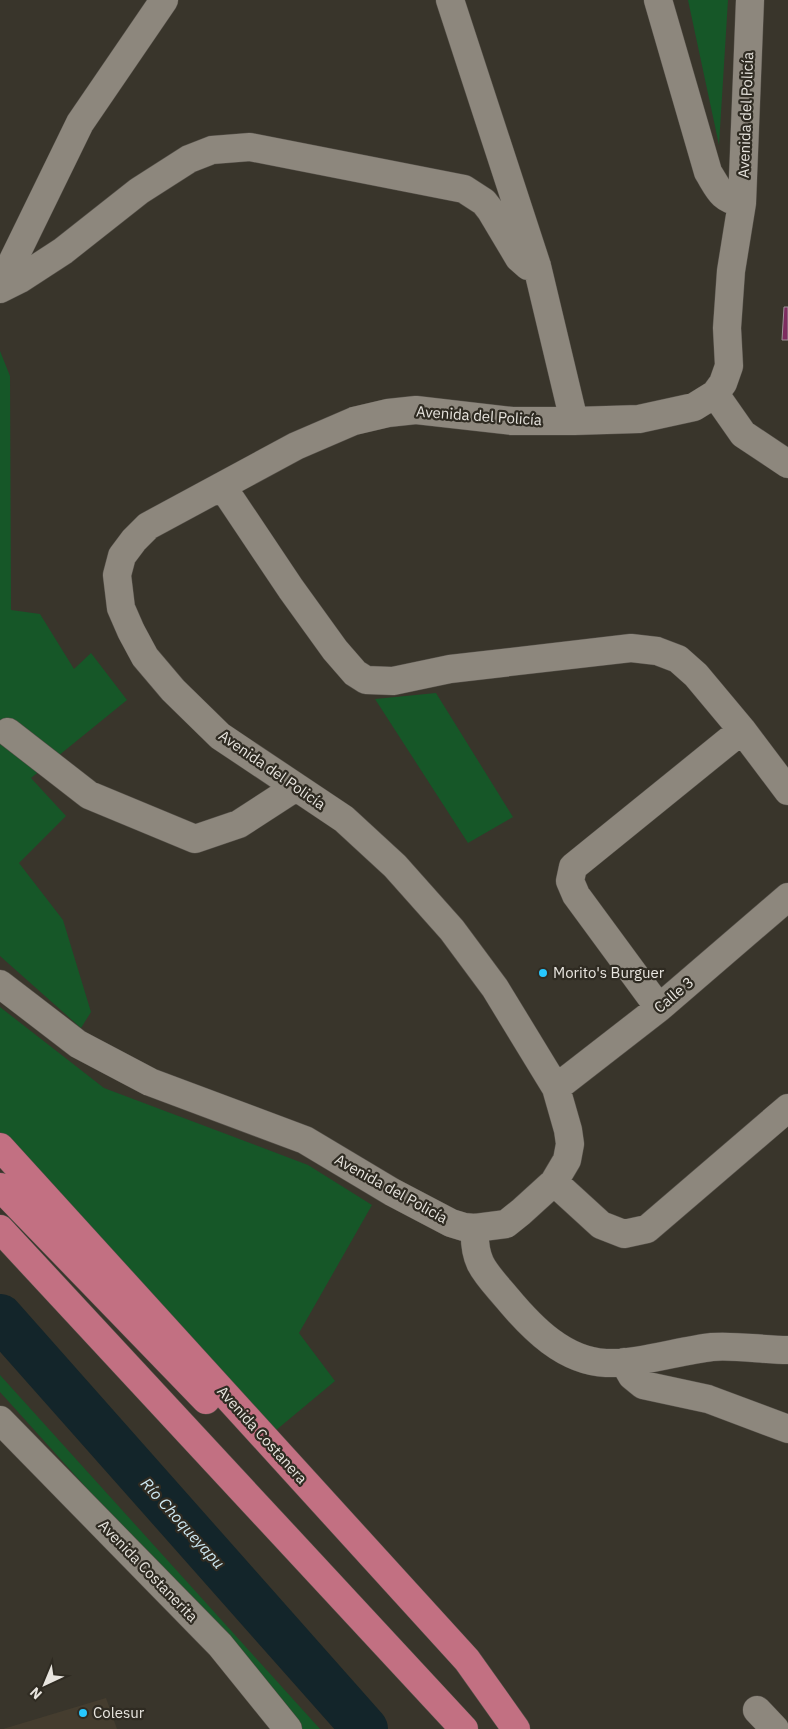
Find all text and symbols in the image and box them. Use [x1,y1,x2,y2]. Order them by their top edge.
street label: Avenida del Policía [734,52,757,178]
street label: Avenida del Policía [415,402,543,429]
street label: Avenida del Policía [215,726,329,814]
place label: Morito's Burguer [553,963,665,982]
marker: Morito's Burguer [537,967,549,979]
street label: Calle 3 [650,972,697,1017]
street label: Avenida del Policía [331,1150,451,1227]
street label: Avenida Costanera [213,1382,311,1488]
water label: Río Choqueyapu [137,1473,229,1573]
street label: Avenida Costanerita [95,1516,202,1626]
north arrow [20,1659,70,1709]
text: N [26,1683,46,1703]
place label: Colesur [93,1703,145,1722]
marker: Colesur [77,1707,89,1719]

